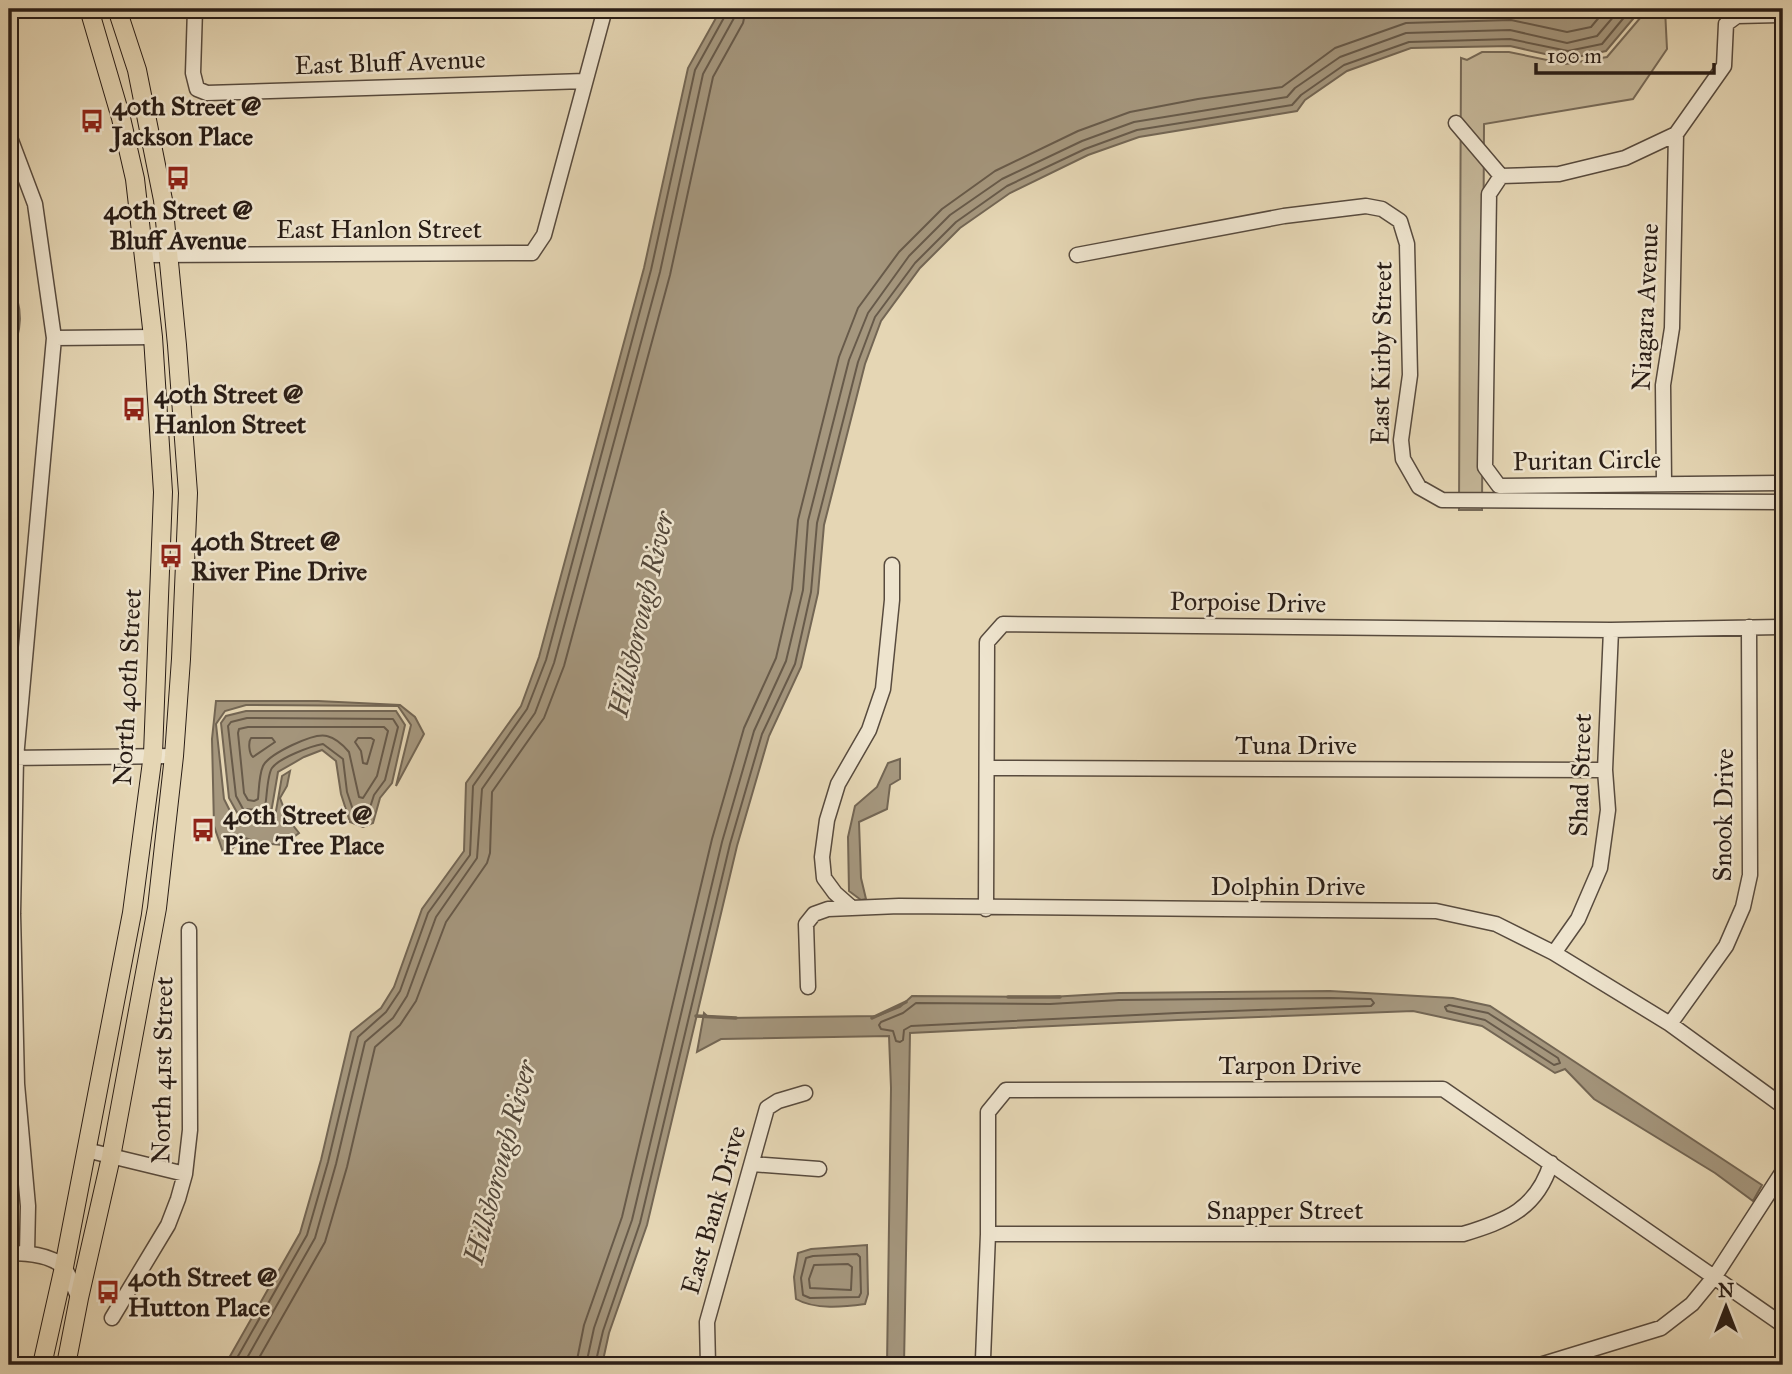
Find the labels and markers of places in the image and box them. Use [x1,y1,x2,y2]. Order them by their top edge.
place label: 40th Street @ Jackson Place [109,90,261,153]
bus stop icon: 40th Street @ Jackson Place [78,107,106,135]
bus stop icon: 40th Street @ Bluff Avenue [164,164,192,192]
place label: 40th Street @ Bluff Avenue [103,194,253,256]
place label: 40th Street @ Hanlon Street [154,378,307,440]
bus stop icon: 40th Street @ Hanlon Street [120,395,148,423]
place label: 40th Street @ River Pine Drive [191,525,367,587]
bus stop icon: 40th Street @ River Pine Drive [157,542,185,570]
place label: 40th Street @ Pine Tree Place [223,799,384,861]
bus stop icon: 40th Street @ Pine Tree Place [189,816,217,844]
place label: 40th Street @ Hutton Place [128,1261,277,1323]
bus stop icon: 40th Street @ Hutton Place [94,1278,122,1306]

